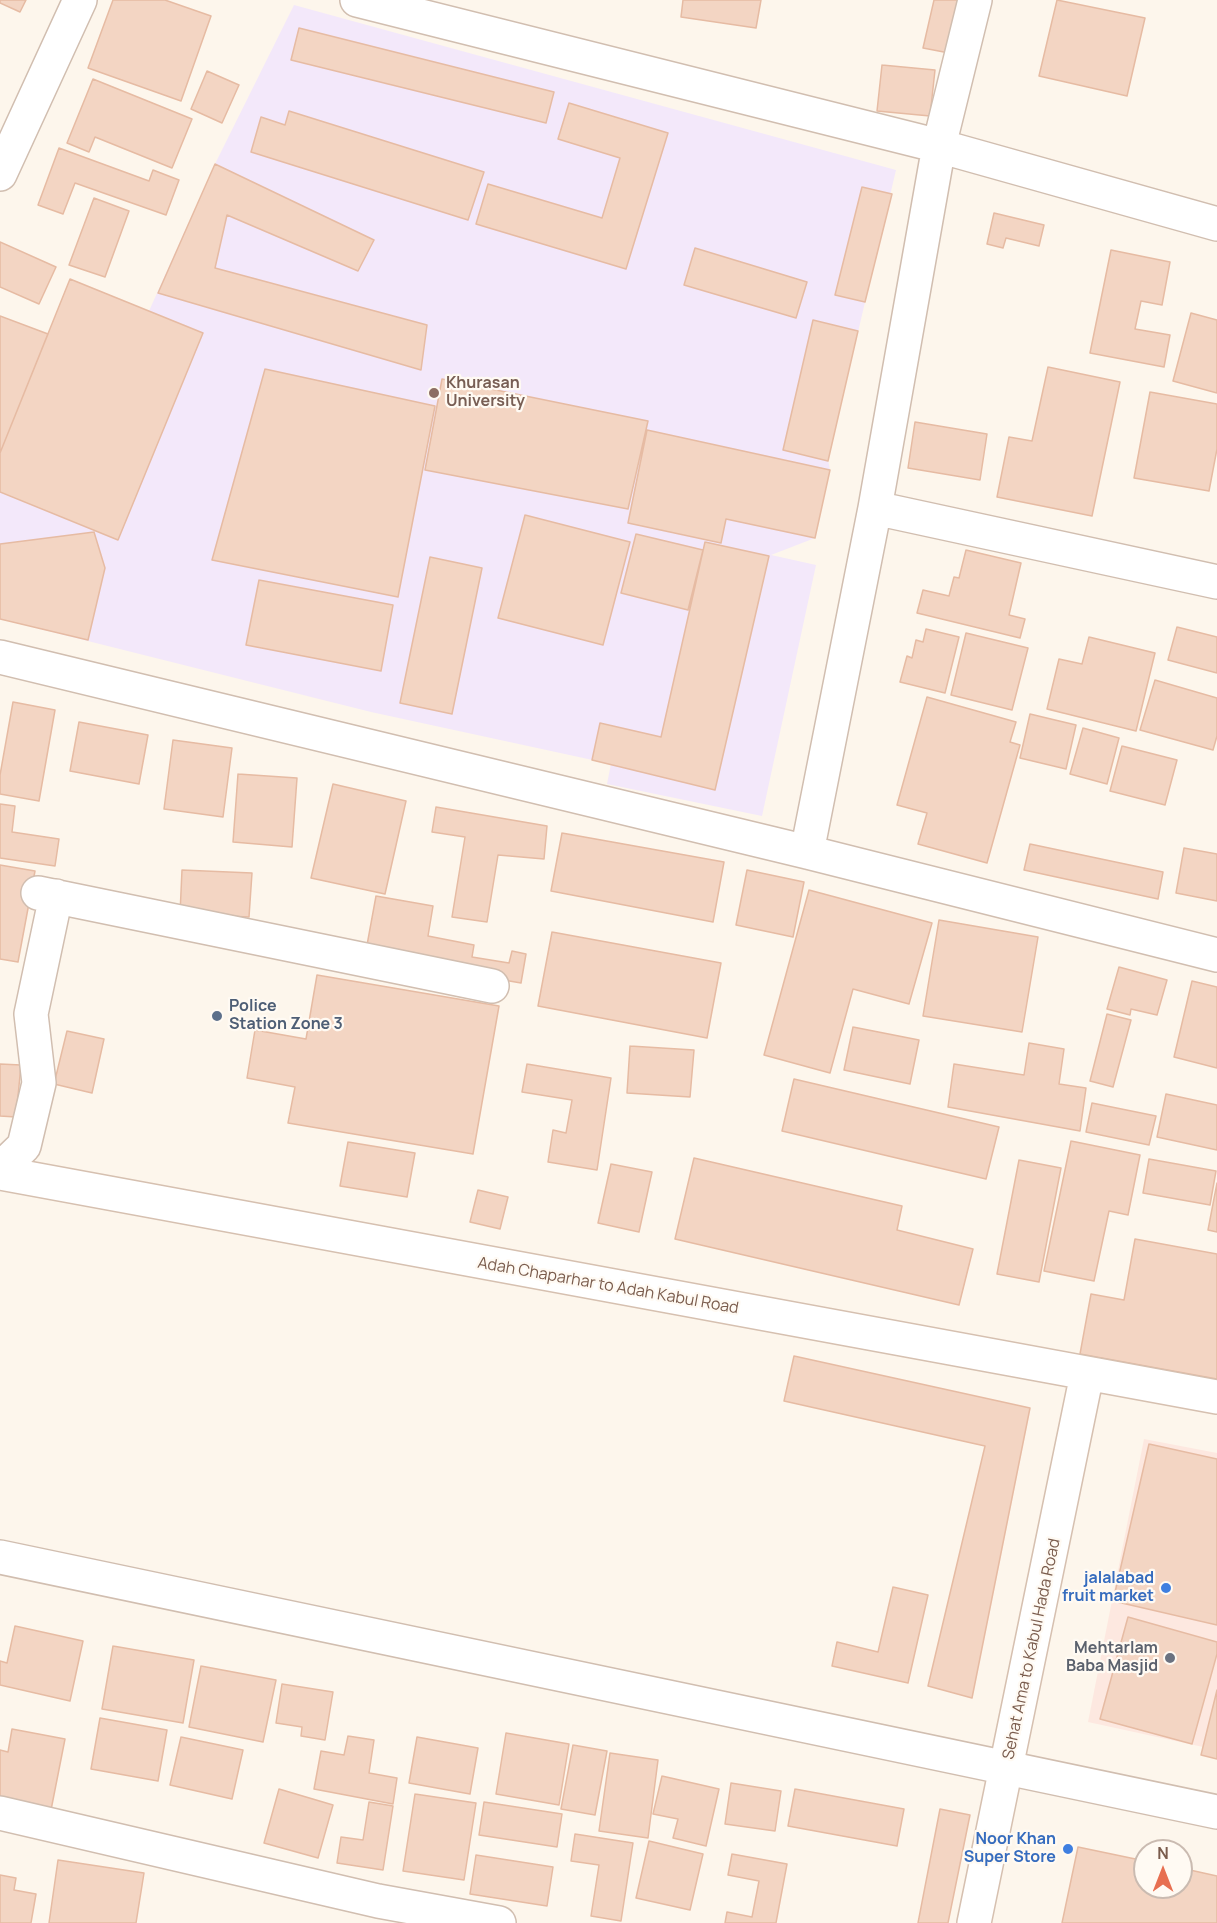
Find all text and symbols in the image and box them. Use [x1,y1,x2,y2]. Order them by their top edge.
place label: Khurasan University [446,374,525,412]
marker: Khurasan University [427,386,441,400]
place label: Police Station Zone 3 [229,997,343,1035]
marker: Police Station Zone 3 [210,1009,224,1023]
street label: Adah Chaparhar to Adah Kabul Road [476,1254,740,1318]
street label: Sehat Ama to Kabul Hada Road [999,1537,1065,1761]
place label: jalalabad fruit market [1062,1569,1154,1607]
marker: jalalabad fruit market [1159,1581,1173,1595]
place label: Mehtarlam Baba Masjid [1066,1639,1158,1677]
marker: Mehtarlam Baba Masjid [1163,1651,1177,1665]
place label: Noor Khan Super Store [964,1830,1056,1868]
north arrow [1133,1839,1193,1899]
marker: Noor Khan Super Store [1061,1842,1075,1856]
text: N [1157,1842,1169,1864]

